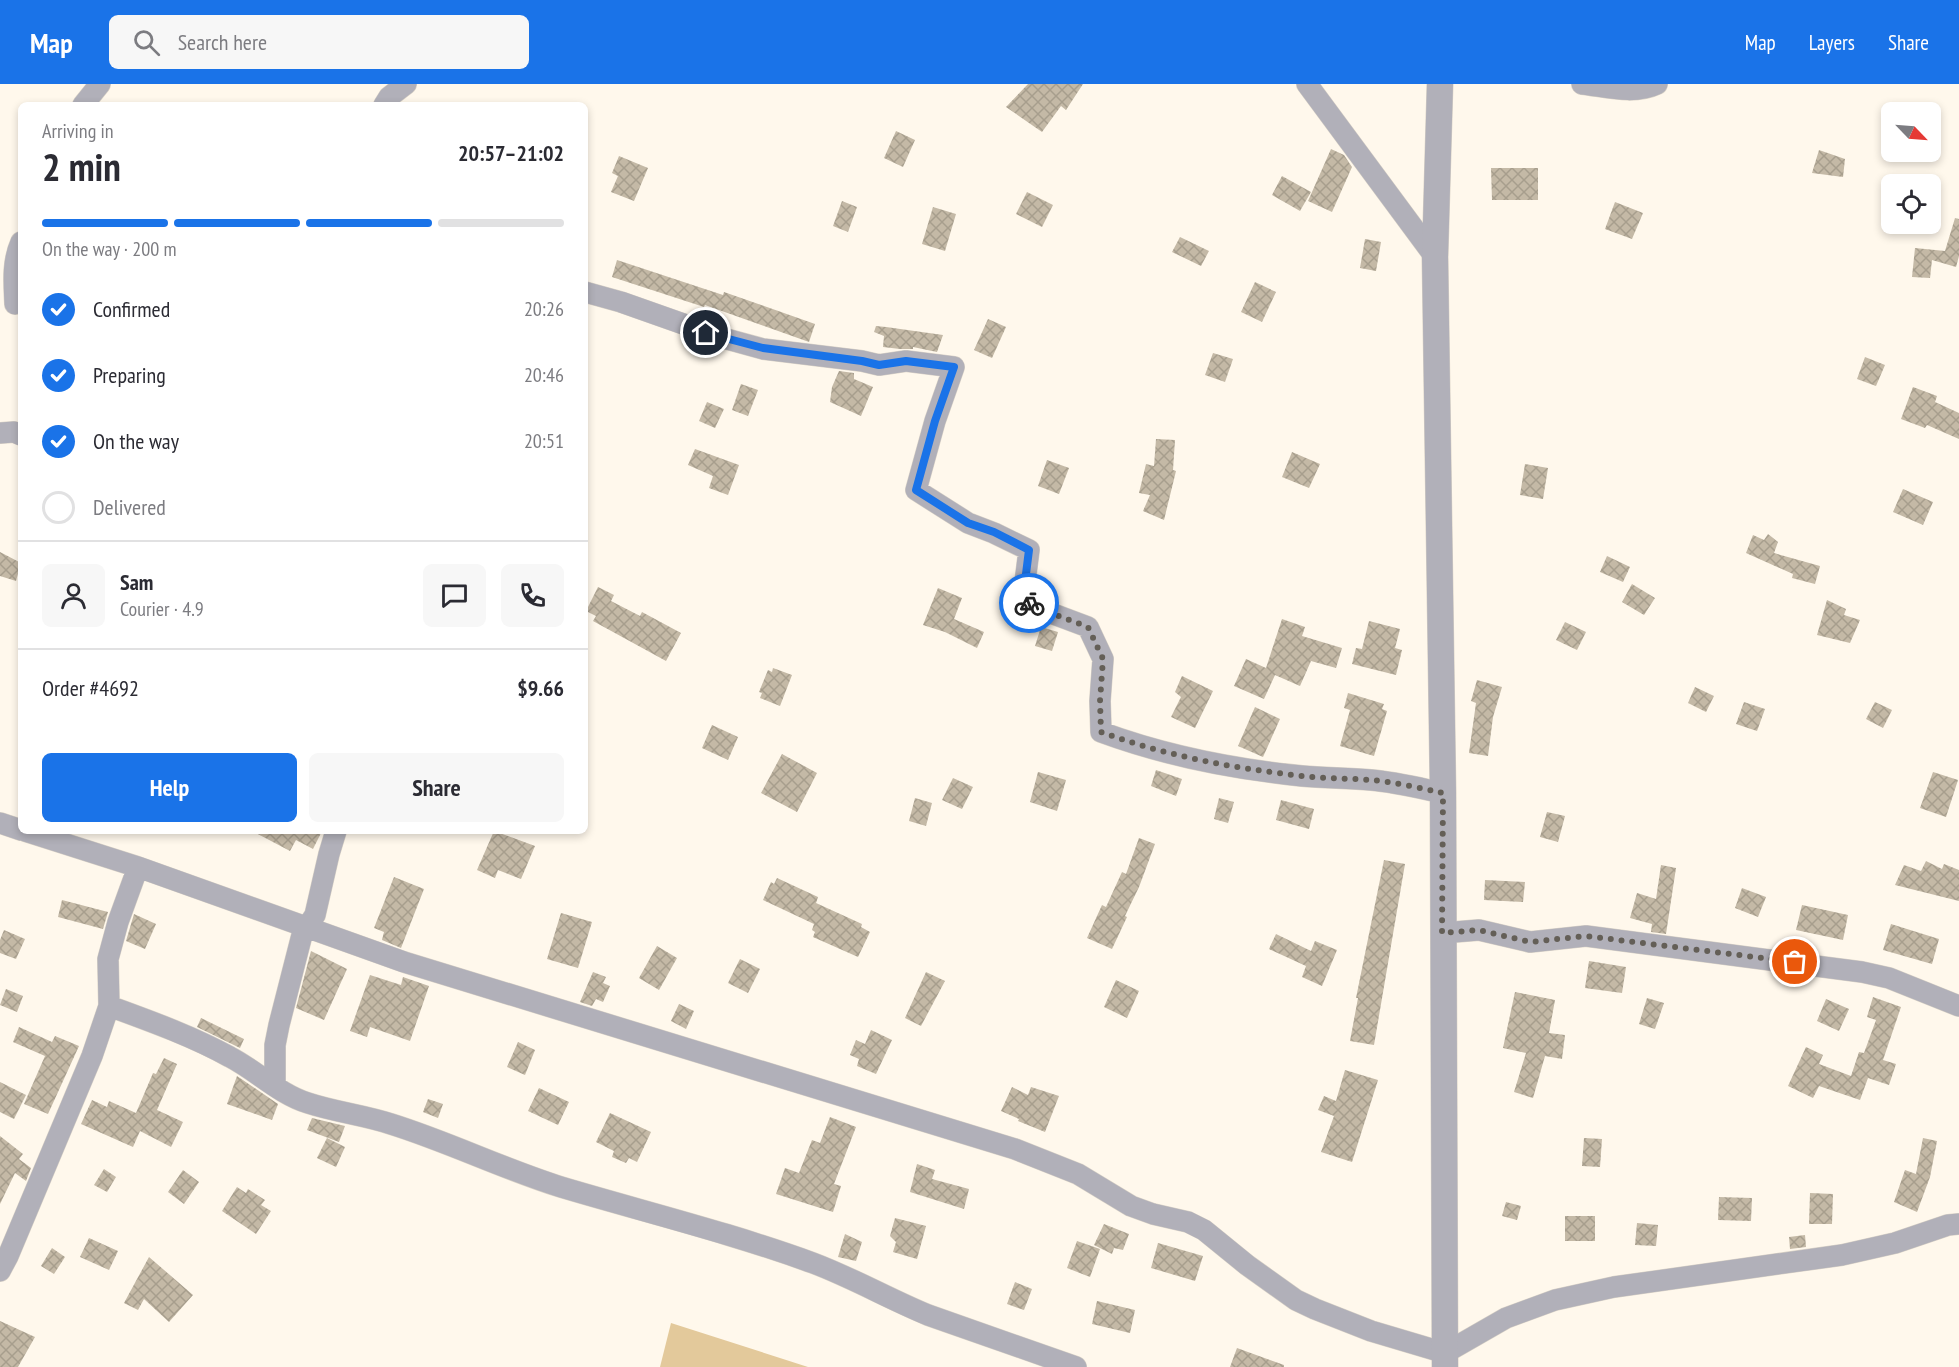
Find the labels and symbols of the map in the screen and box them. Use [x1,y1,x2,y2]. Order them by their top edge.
north arrow [1881,102,1941,162]
pin [680,307,731,358]
courier [999,573,1059,633]
pin [1769,936,1820,987]

